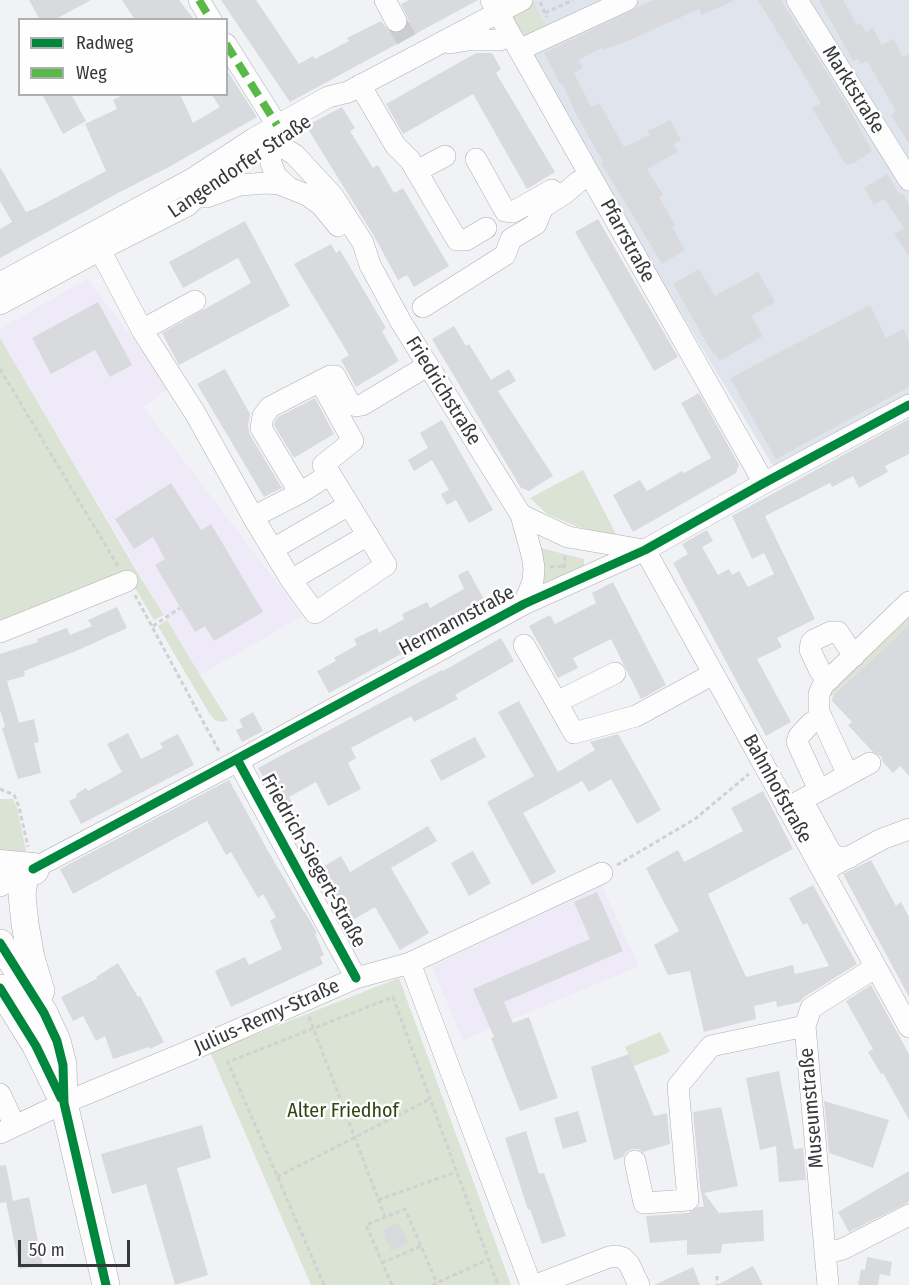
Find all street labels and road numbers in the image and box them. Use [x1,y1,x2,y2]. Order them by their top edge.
street label: Marktstraße [817,42,889,138]
street label: Langendorfer Straße [164,110,316,224]
street label: Pfarrstraße [594,195,660,287]
street label: Friedrichstraße [400,332,486,450]
street label: Hermannstraße [395,581,519,661]
street label: Bahnhofstraße [737,730,817,848]
street label: Friedrich-Siegert-Straße [255,770,371,952]
street label: Julius-Remy-Straße [191,974,343,1060]
street label: Museumstraße [795,1047,829,1169]

